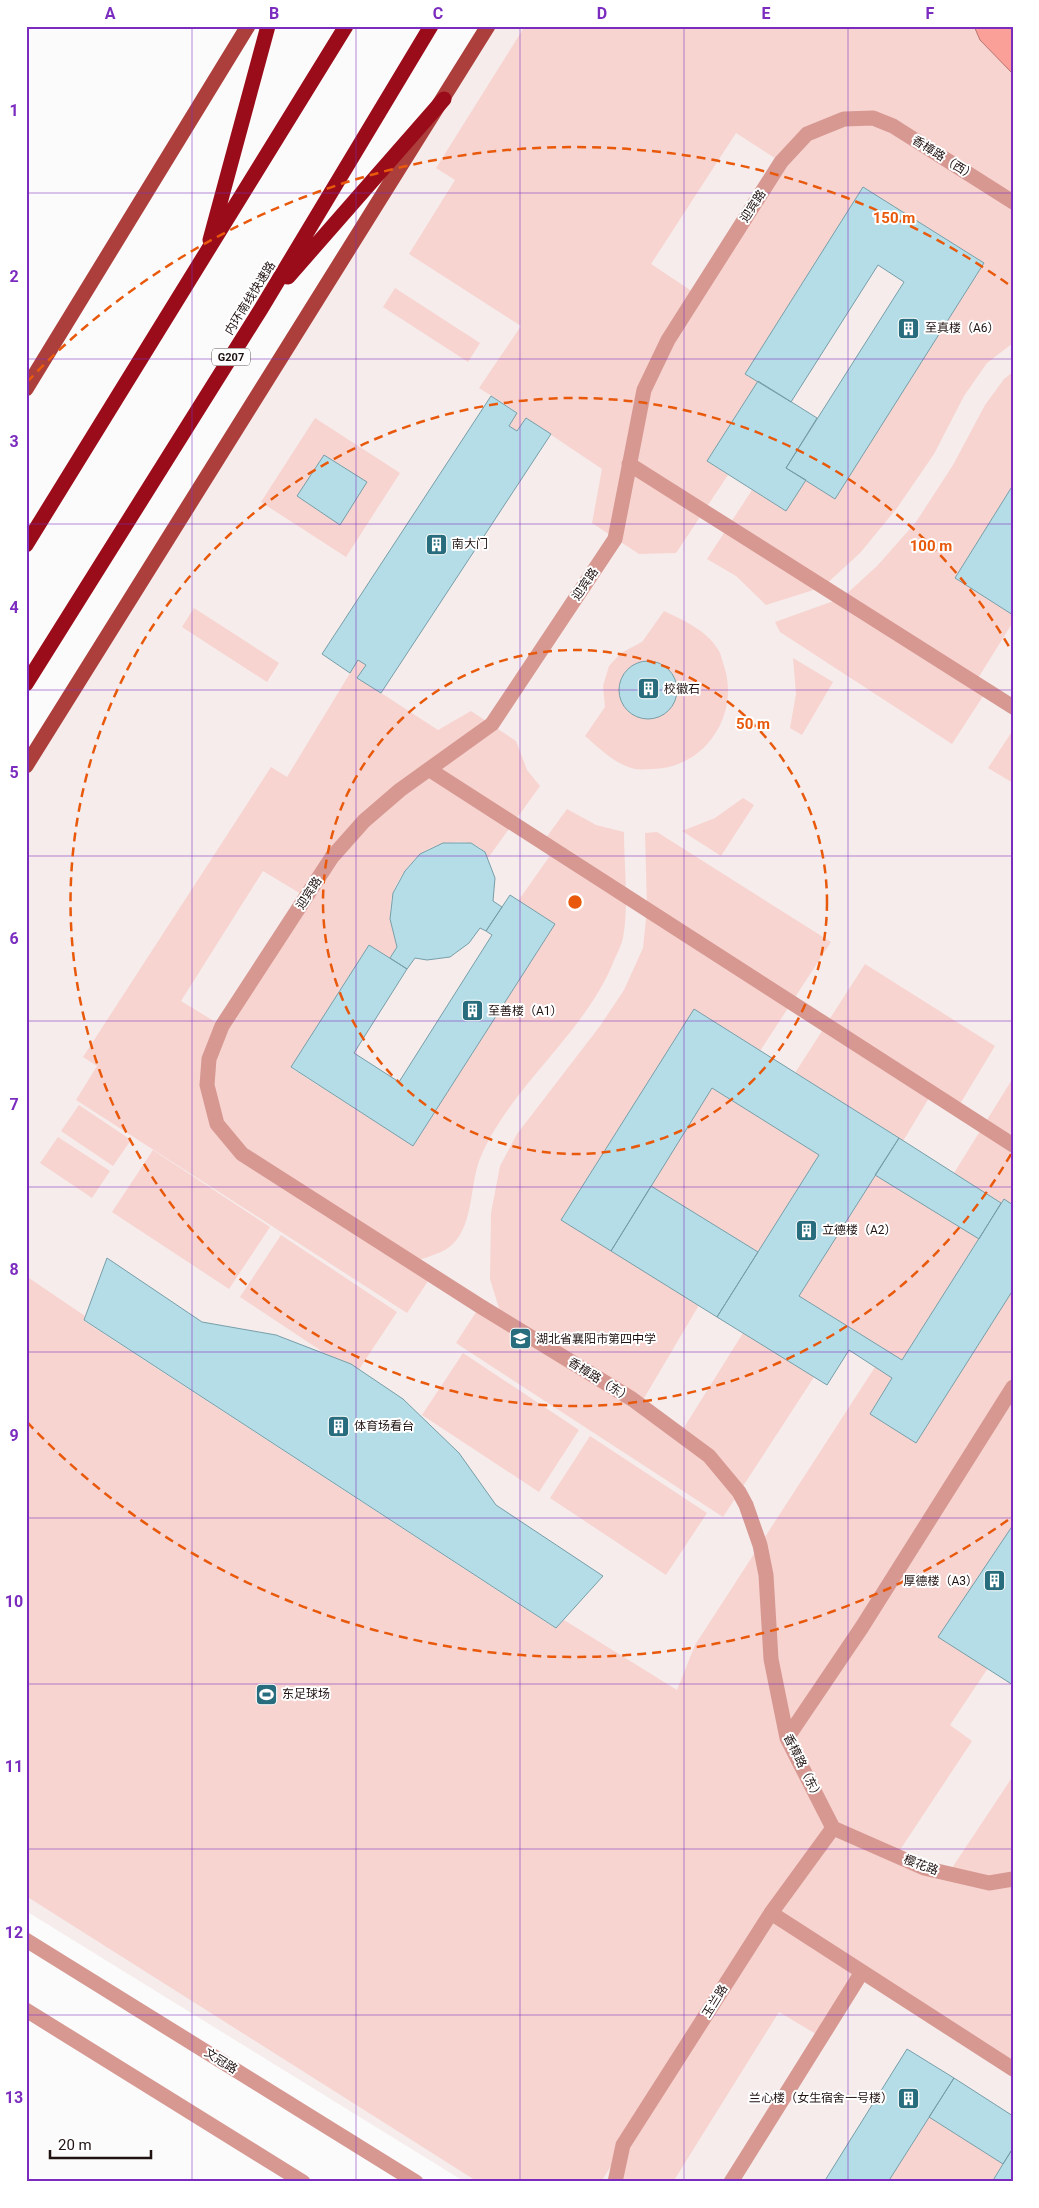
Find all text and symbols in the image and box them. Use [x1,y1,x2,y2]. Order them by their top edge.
text: A [105,4,116,23]
text: B [269,4,279,23]
text: C [433,4,443,23]
text: D [597,4,607,23]
text: E [762,4,771,23]
text: F [926,4,935,23]
text: 1 [9,101,19,120]
street label: 香樟路（西） [910,133,978,183]
street label: 迎宾路 [737,187,769,225]
text: 150 m [873,209,915,227]
street label: 内环南线快速路 [222,259,278,337]
text: 2 [9,267,19,286]
building icon: 至真楼（A6） [897,316,921,340]
place label: 至真楼（A6） [925,321,1000,335]
road number: G207 [212,348,250,366]
text: 3 [9,432,19,451]
building icon: 南大门 [424,532,448,556]
place label: 南大门 [452,537,488,551]
text: 100 m [910,537,952,555]
street label: 迎宾路 [569,565,601,603]
text: 4 [9,598,19,617]
building icon: 校徽石 [636,677,660,701]
place label: 校徽石 [664,682,700,696]
text: 50 m [736,715,770,733]
text: 5 [9,763,19,782]
street label: 迎宾路 [293,874,325,912]
centre of rings [566,893,584,911]
text: 6 [9,929,19,948]
building icon: 至善楼（A1） [460,999,484,1023]
place label: 至善楼（A1） [488,1004,563,1018]
text: 7 [9,1095,19,1114]
building icon: 立德楼（A2） [794,1218,818,1242]
place label: 立德楼（A2） [822,1223,897,1237]
text: 8 [9,1260,19,1279]
school or university icon: 湖北省襄阳市第四中学 [508,1327,532,1351]
place label: 湖北省襄阳市第四中学 [536,1332,656,1346]
street label: 香樟路（东） [566,1355,634,1405]
building icon: 体育场看台 [326,1414,350,1438]
place label: 体育场看台 [354,1419,414,1433]
text: 9 [9,1426,19,1445]
building icon: 厚德楼（A3） [982,1569,1006,1593]
place label: 厚德楼（A3） [903,1574,978,1588]
text: 10 [5,1592,23,1611]
sports icon: 东足球场 [254,1682,278,1706]
place label: 东足球场 [282,1687,330,1701]
street label: 香樟路（东） [781,1732,825,1802]
text: 11 [5,1757,23,1776]
street label: 樱花路 [902,1852,940,1878]
text: 12 [5,1923,23,1942]
street label: 玉兰路 [700,1982,730,2020]
street label: 文冠路 [202,2046,240,2076]
building icon: 兰心楼（女生宿舍一号楼） [897,2086,921,2110]
text: 13 [5,2088,23,2107]
place label: 兰心楼（女生宿舍一号楼） [749,2091,893,2105]
scale bar [50,2128,151,2160]
text: 20 m [58,2136,92,2154]

